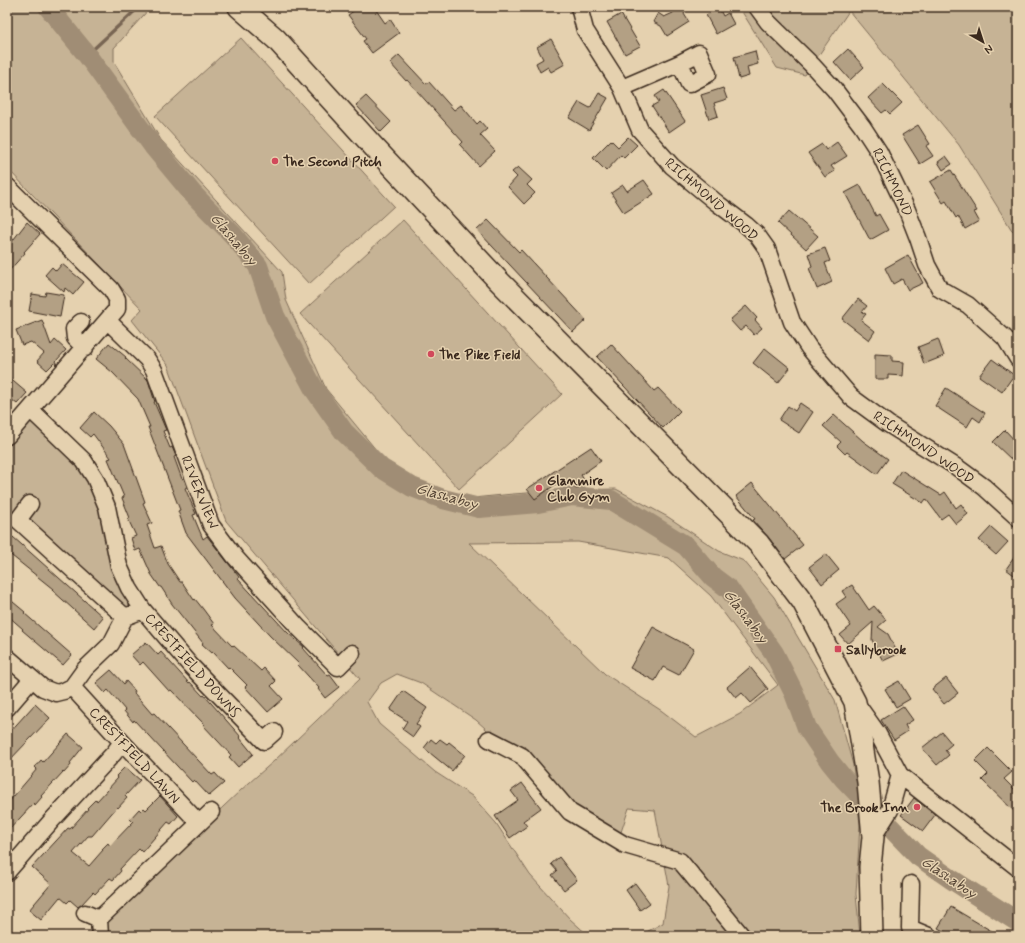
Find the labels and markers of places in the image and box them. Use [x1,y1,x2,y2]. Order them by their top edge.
place label: The Second Pitch [283,153,382,171]
marker: The Second Pitch [270,156,280,166]
place label: The Pike Field [439,346,520,364]
marker: The Pike Field [426,349,436,359]
place label: Glanmire Club Gym [547,472,610,506]
marker: Glanmire Club Gym [534,483,544,493]
place label: Sallybrook [846,641,906,659]
marker: Sallybrook [833,644,843,654]
place label: The Brook Inn [820,799,910,817]
marker: The Brook Inn [912,802,922,812]

